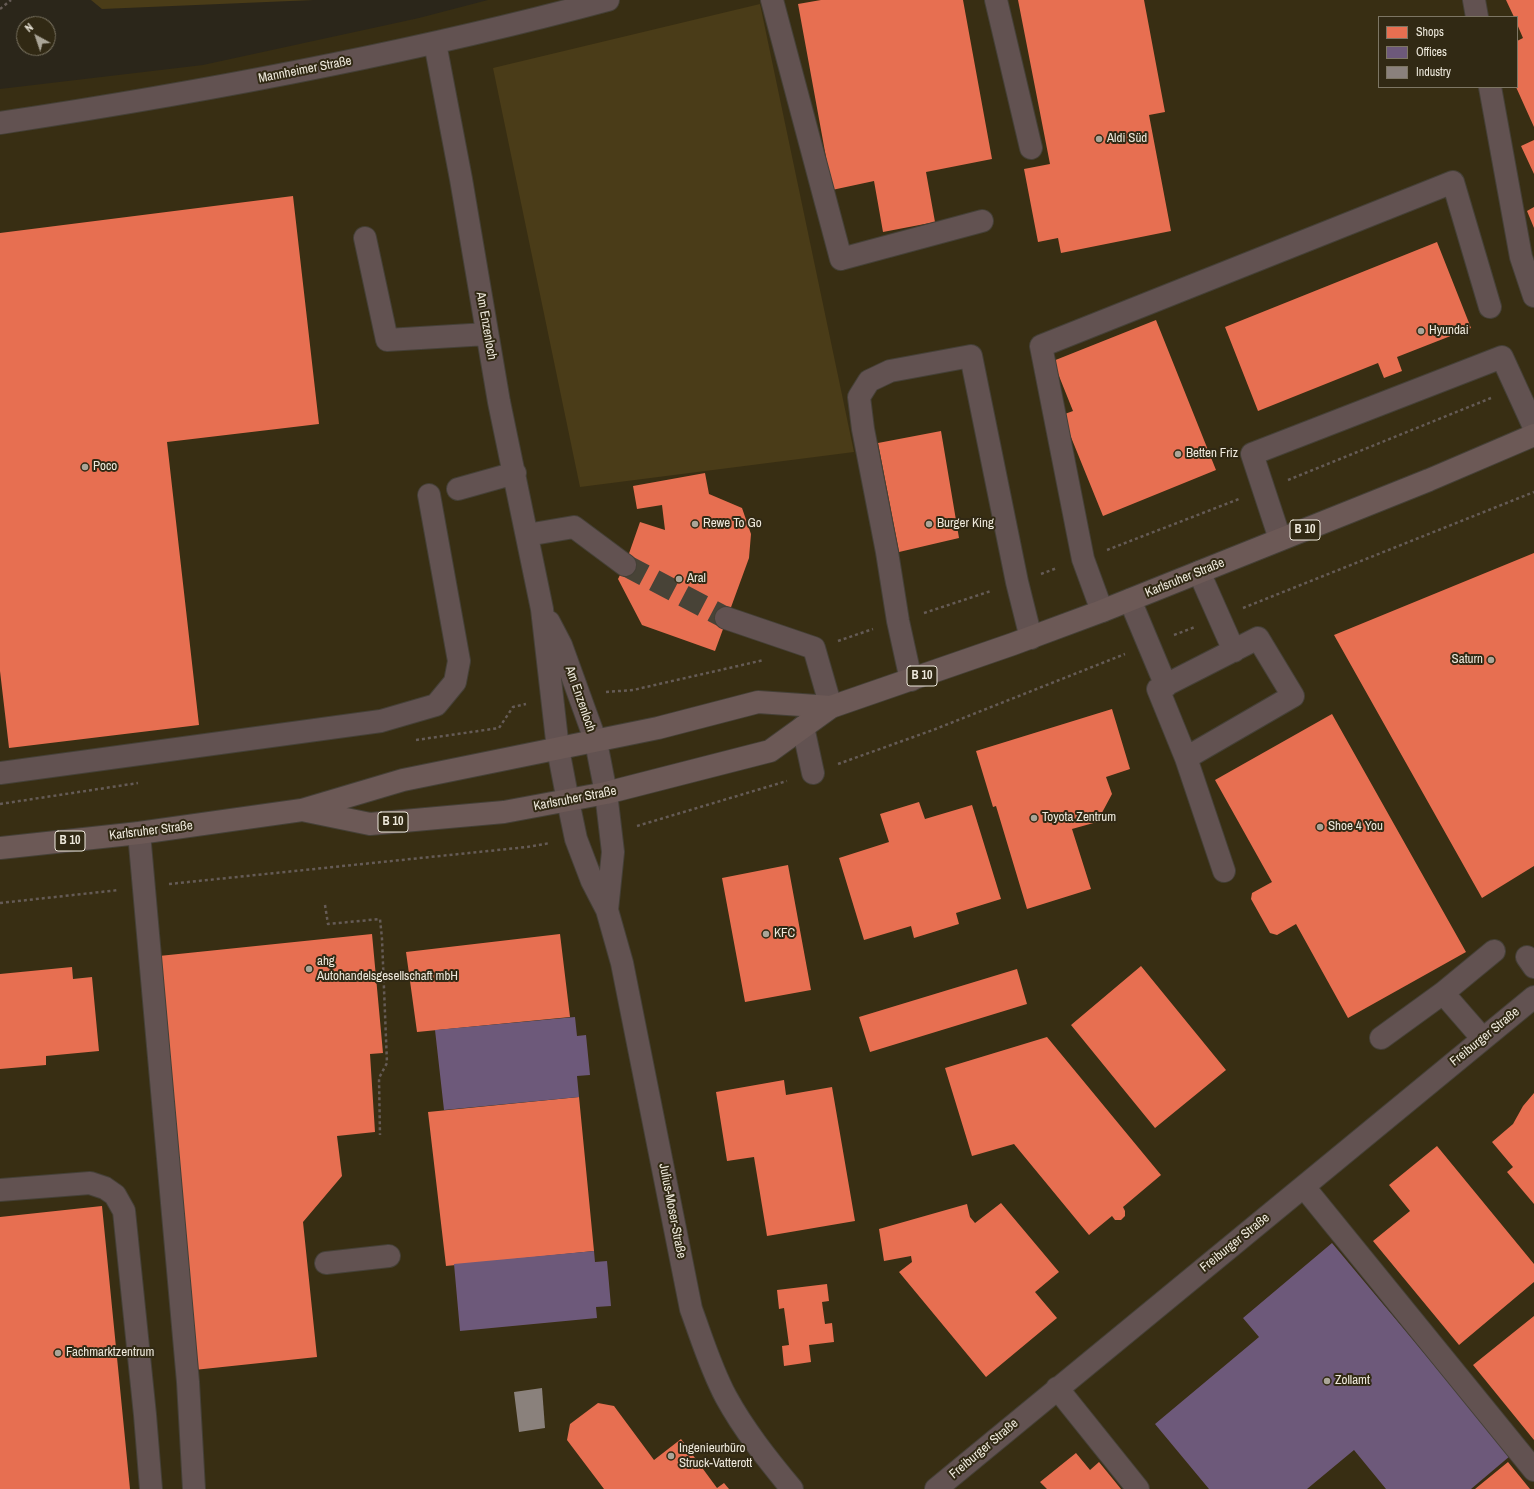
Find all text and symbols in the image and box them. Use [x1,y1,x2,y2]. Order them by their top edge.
north arrow [16,16,56,56]
legend [1378,16,1518,88]
text: N [22,20,36,35]
text: Shops [1416,24,1444,40]
text: Offices [1416,44,1447,60]
street label: Mannheimer Straße [257,53,353,87]
text: Industry [1416,64,1451,80]
place label: Aldi Süd [1107,131,1147,147]
marker: Aldi Süd [1094,134,1104,144]
street label: Am Enzenloch [472,291,500,361]
place label: Hyundai [1429,323,1469,339]
marker: Hyundai [1416,326,1426,336]
place label: Betten Friz [1186,446,1238,462]
marker: Betten Friz [1173,449,1183,459]
place label: Poco [93,459,117,475]
marker: Poco [80,462,90,472]
place label: Rewe To Go [703,516,762,532]
place label: Burger King [937,516,994,532]
marker: Rewe To Go [690,519,700,529]
marker: Burger King [924,519,934,529]
road number: B 10 [1290,520,1320,540]
street label: Karlsruher Straße [1143,555,1227,601]
place label: Aral [687,571,706,587]
marker: Aral [674,574,684,584]
place label: Saturn [1452,652,1483,668]
marker: Saturn [1486,655,1496,665]
street label: Am Enzenloch [561,664,599,734]
road number: B 10 [907,666,937,686]
street label: Karlsruher Straße [532,783,618,815]
place label: Toyota Zentrum [1042,810,1116,826]
road number: B 10 [378,812,408,832]
marker: Toyota Zentrum [1029,813,1039,823]
street label: Karlsruher Straße [108,818,194,844]
place label: Shoe 4 You [1328,819,1383,835]
marker: Shoe 4 You [1315,822,1325,832]
road number: B 10 [55,831,85,851]
place label: KFC [774,926,795,942]
marker: KFC [761,929,771,939]
place label: ahg Autohandelsgesellschaft mbH [317,954,458,985]
marker: ahg Autohandelsgesellschaft mbH [304,964,314,974]
street label: Freiburger Straße [1447,1004,1523,1070]
street label: Julius-Moser-Straße [655,1162,689,1260]
street label: Freiburger Straße [1197,1210,1273,1276]
place label: Fachmarktzentrum [66,1345,154,1361]
marker: Fachmarktzentrum [53,1348,63,1358]
place label: Zollamt [1335,1373,1370,1389]
marker: Zollamt [1322,1376,1332,1386]
street label: Freiburger Straße [947,1416,1021,1482]
place label: Ingenieurbüro Struck-Vatterott [679,1441,752,1472]
marker: Ingenieurbüro Struck-Vatterott [666,1451,676,1461]

